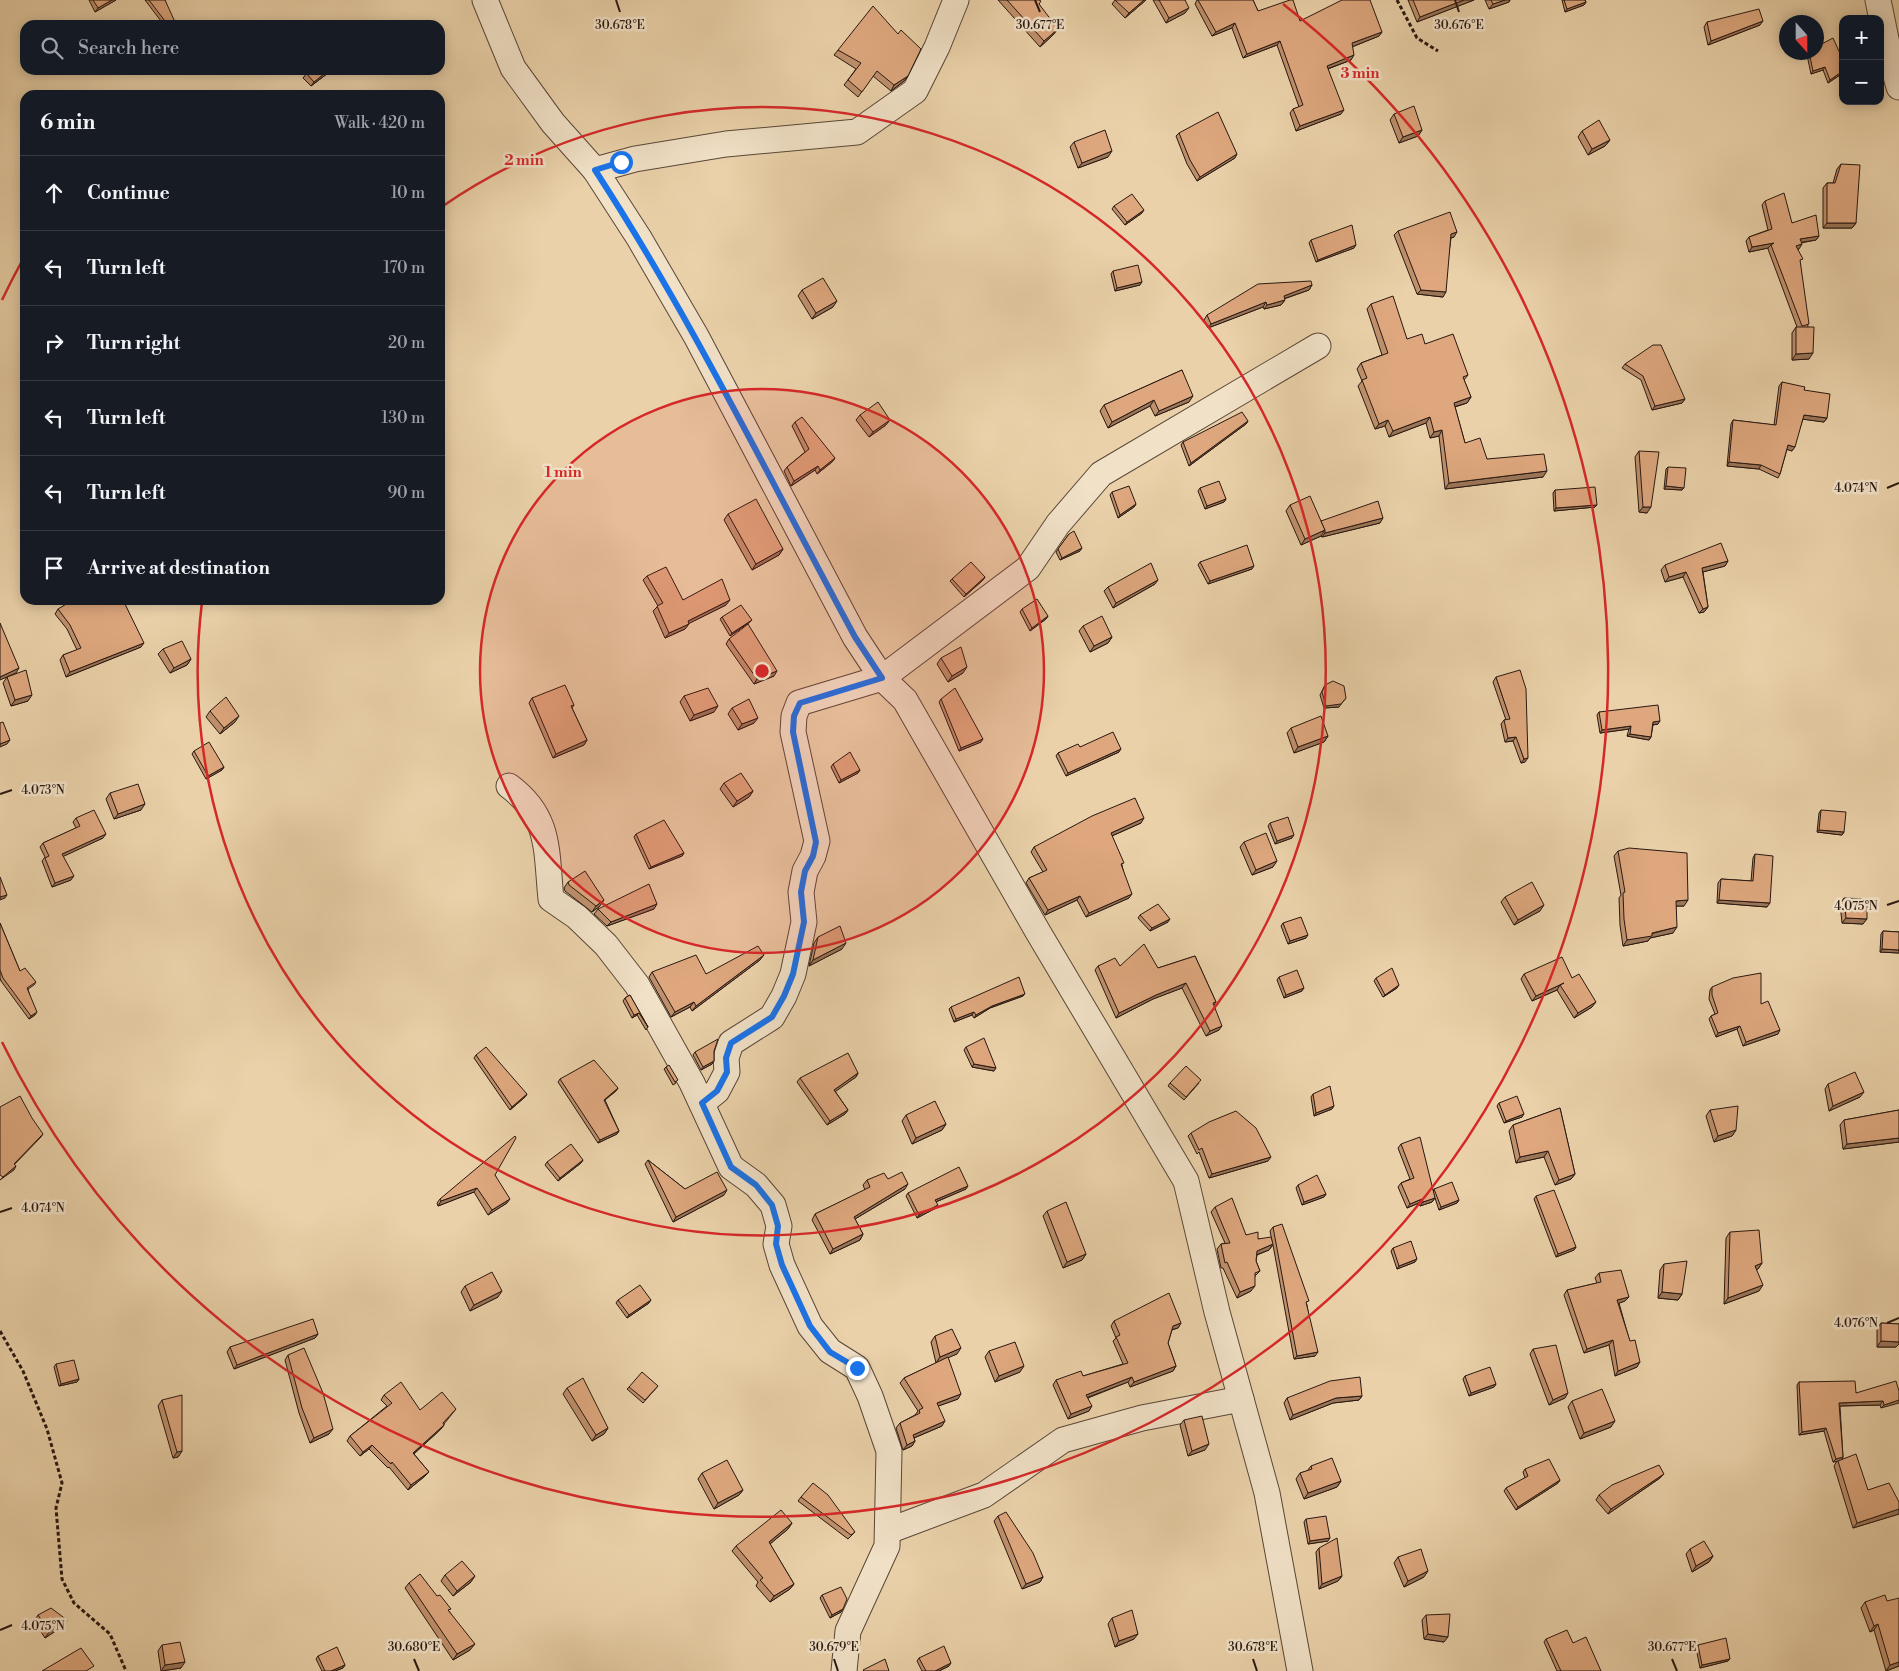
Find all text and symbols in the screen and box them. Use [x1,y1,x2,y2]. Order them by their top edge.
north arrow [1779,15,1824,60]
map controls [1839,15,1884,105]
button: + [1839,15,1884,60]
text: 30.678°E [595,18,645,33]
text: 30.677°E [1016,18,1064,33]
text: 30.676°E [1434,18,1484,33]
search box [20,20,445,75]
icon: search [38,34,66,62]
text: Search here [78,36,179,60]
button: − [1839,60,1884,105]
text: 3 min [1340,64,1380,83]
text: 6 min [40,110,95,136]
text: Walk · 420 m [335,113,425,133]
text: 2 min [504,151,544,170]
route start [610,151,633,174]
icon: ahead [40,179,68,207]
text: Continue [87,181,170,205]
text: 10 m [391,183,425,203]
icon: left [40,254,68,282]
text: Turn left [87,256,166,280]
text: 170 m [383,258,425,278]
icon: right [40,329,68,357]
text: Turn right [87,331,180,355]
text: 20 m [388,333,425,353]
icon: left [40,404,68,432]
text: Turn left [87,406,166,430]
text: 130 m [381,408,425,428]
text: 1 min [544,463,582,482]
icon: left [40,479,68,507]
text: Turn left [87,481,166,505]
text: 4.074°N [1834,481,1878,496]
text: 90 m [387,483,425,503]
icon: arrive [40,554,68,582]
text: Arrive at destination [87,556,270,580]
centre of rings [753,662,771,680]
text: 4.073°N [21,783,65,798]
text: 4.075°N [1834,899,1878,914]
text: 4.074°N [21,1201,65,1216]
text: 4.076°N [1834,1316,1878,1331]
route end [846,1357,869,1380]
text: 4.075°N [21,1619,65,1634]
text: 30.680°E [388,1640,440,1655]
text: 30.679°E [809,1640,859,1655]
text: 30.678°E [1228,1640,1278,1655]
text: 30.677°E [1648,1640,1696,1655]

